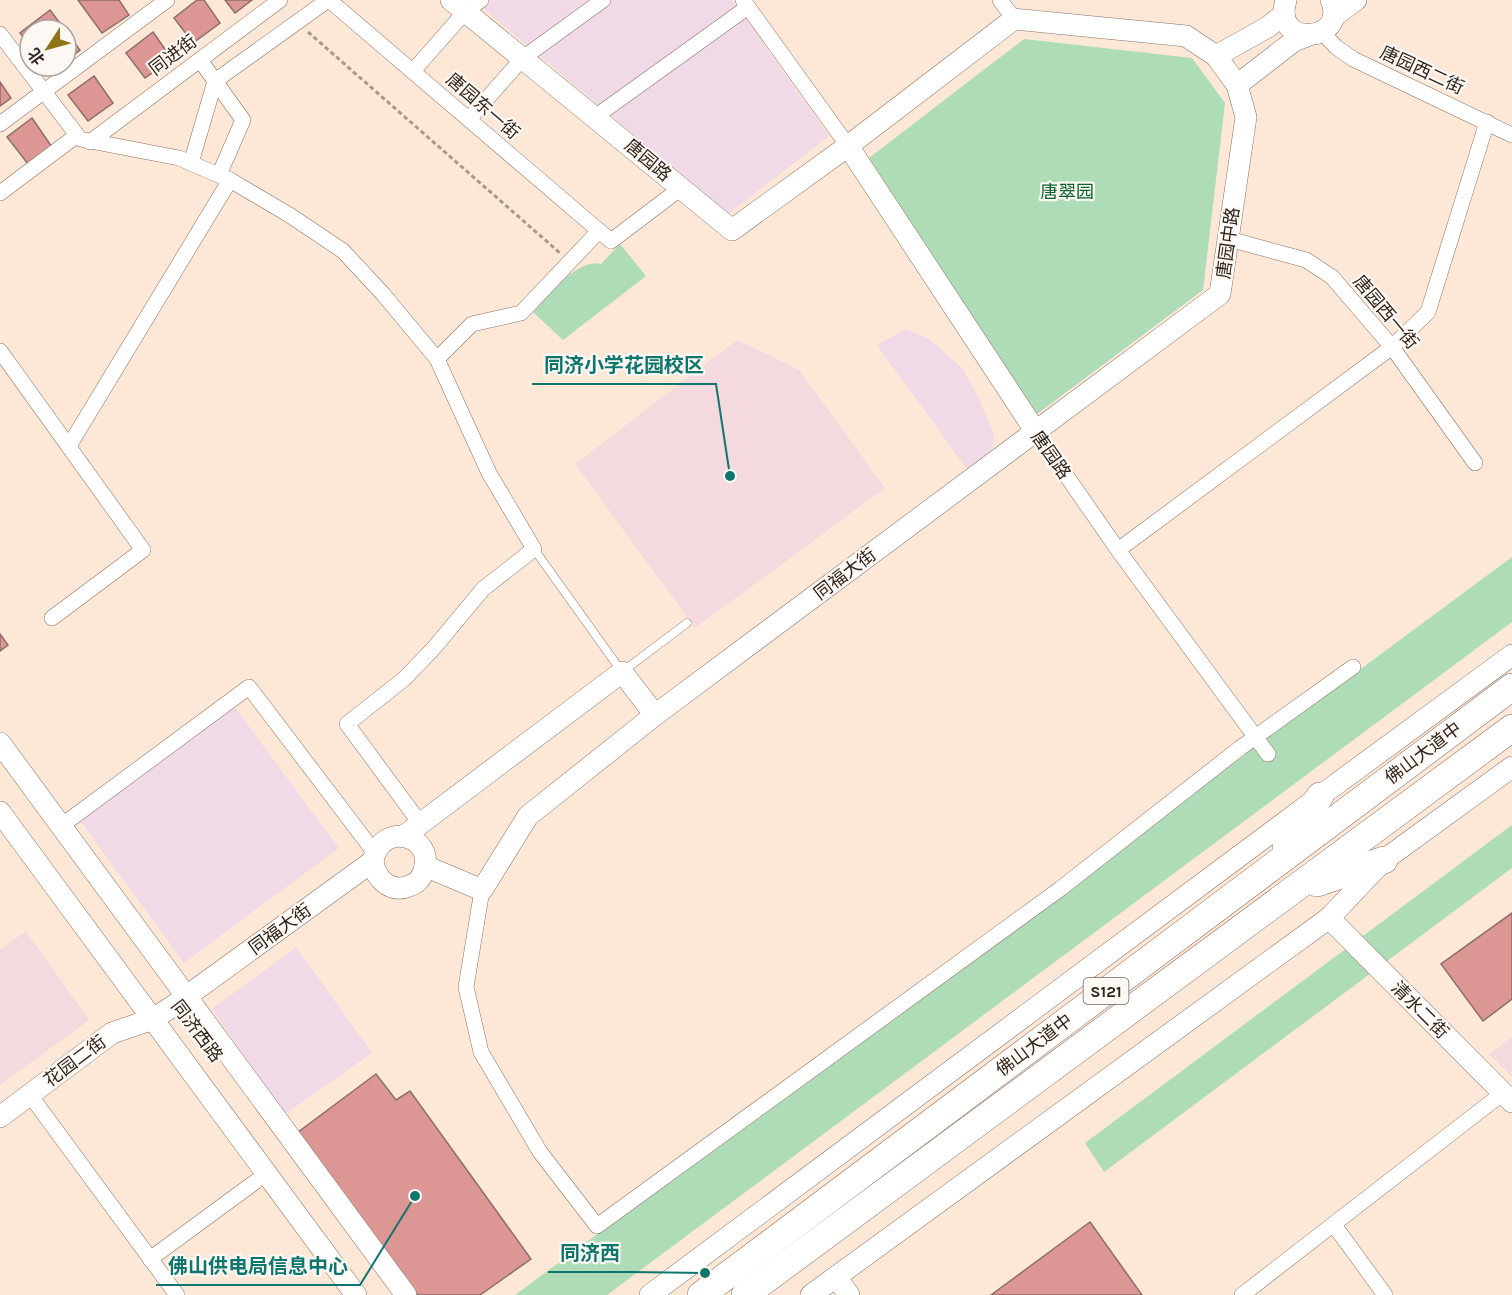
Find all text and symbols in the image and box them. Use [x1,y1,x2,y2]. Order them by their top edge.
north arrow [18,18,78,78]
street label: 同进街 [145,30,201,80]
street label: 唐园西二街 [1377,41,1467,99]
text: 北 [24,44,49,69]
street label: 唐园东一街 [442,68,524,144]
street label: 唐园路 [620,134,676,186]
park label: 唐翠园 [1040,181,1094,203]
street label: 唐园中路 [1212,206,1244,280]
street label: 唐园西一街 [1349,270,1423,354]
callout: 同济小学花园校区 [532,346,716,384]
text: 同济小学花园校区 [544,354,704,377]
street label: 唐园路 [1027,427,1075,483]
street label: 同福大街 [810,544,880,604]
street label: 佛山大道中 [1380,717,1466,789]
street label: 同福大街 [244,899,316,959]
street label: 清水二街 [1387,977,1453,1043]
road number: S121 [1084,978,1128,1004]
street label: 同济西路 [167,996,227,1066]
street label: 佛山大道中 [991,1009,1077,1081]
street label: 花园二街 [40,1031,110,1091]
callout: 同济西 [548,1234,632,1272]
text: 同济西 [560,1242,620,1265]
callout: 佛山供电局信息中心 [156,1247,360,1285]
text: 佛山供电局信息中心 [168,1255,348,1278]

